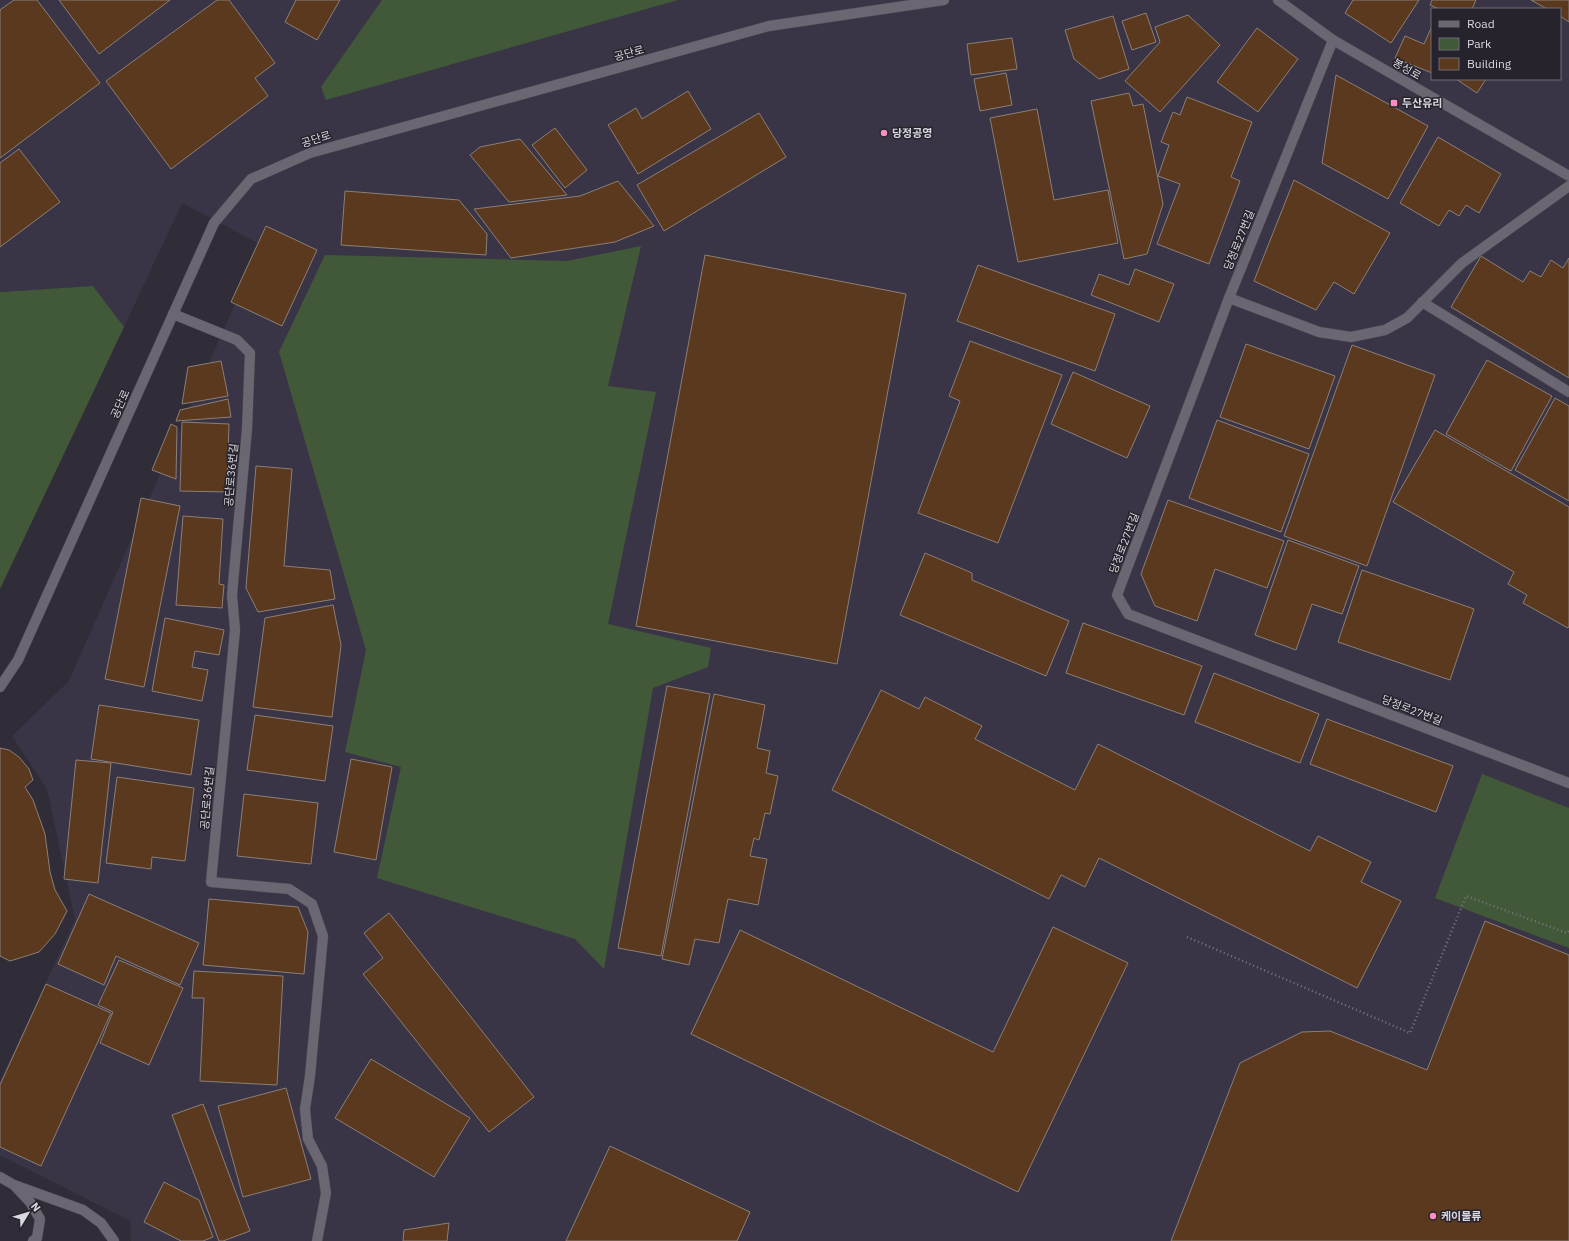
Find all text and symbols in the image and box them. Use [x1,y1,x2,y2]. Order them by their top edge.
legend [1431,8,1561,80]
text: Road [1467,16,1495,31]
text: Park [1467,36,1492,51]
street label: 공단로 [613,42,645,64]
street label: 봉성로 [1390,55,1424,83]
text: Building [1467,56,1512,71]
place label: 두산유리 [1402,96,1442,110]
marker: 두산유리 [1389,98,1399,108]
place label: 당정공영 [892,126,932,140]
street label: 공단로 [299,128,333,150]
marker: 당정공영 [879,128,889,138]
street label: 당정로27번길 [1221,208,1257,272]
street label: 공단로 [107,387,133,421]
street label: 공단로36번길 [221,443,241,507]
street label: 당정로27번길 [1106,511,1142,575]
street label: 당정로27번길 [1380,692,1444,728]
street label: 공단로36번길 [197,766,217,830]
north arrow [8,1193,48,1233]
text: N [28,1199,44,1214]
place label: 케이물류 [1441,1209,1481,1223]
marker: 케이물류 [1428,1211,1438,1221]

